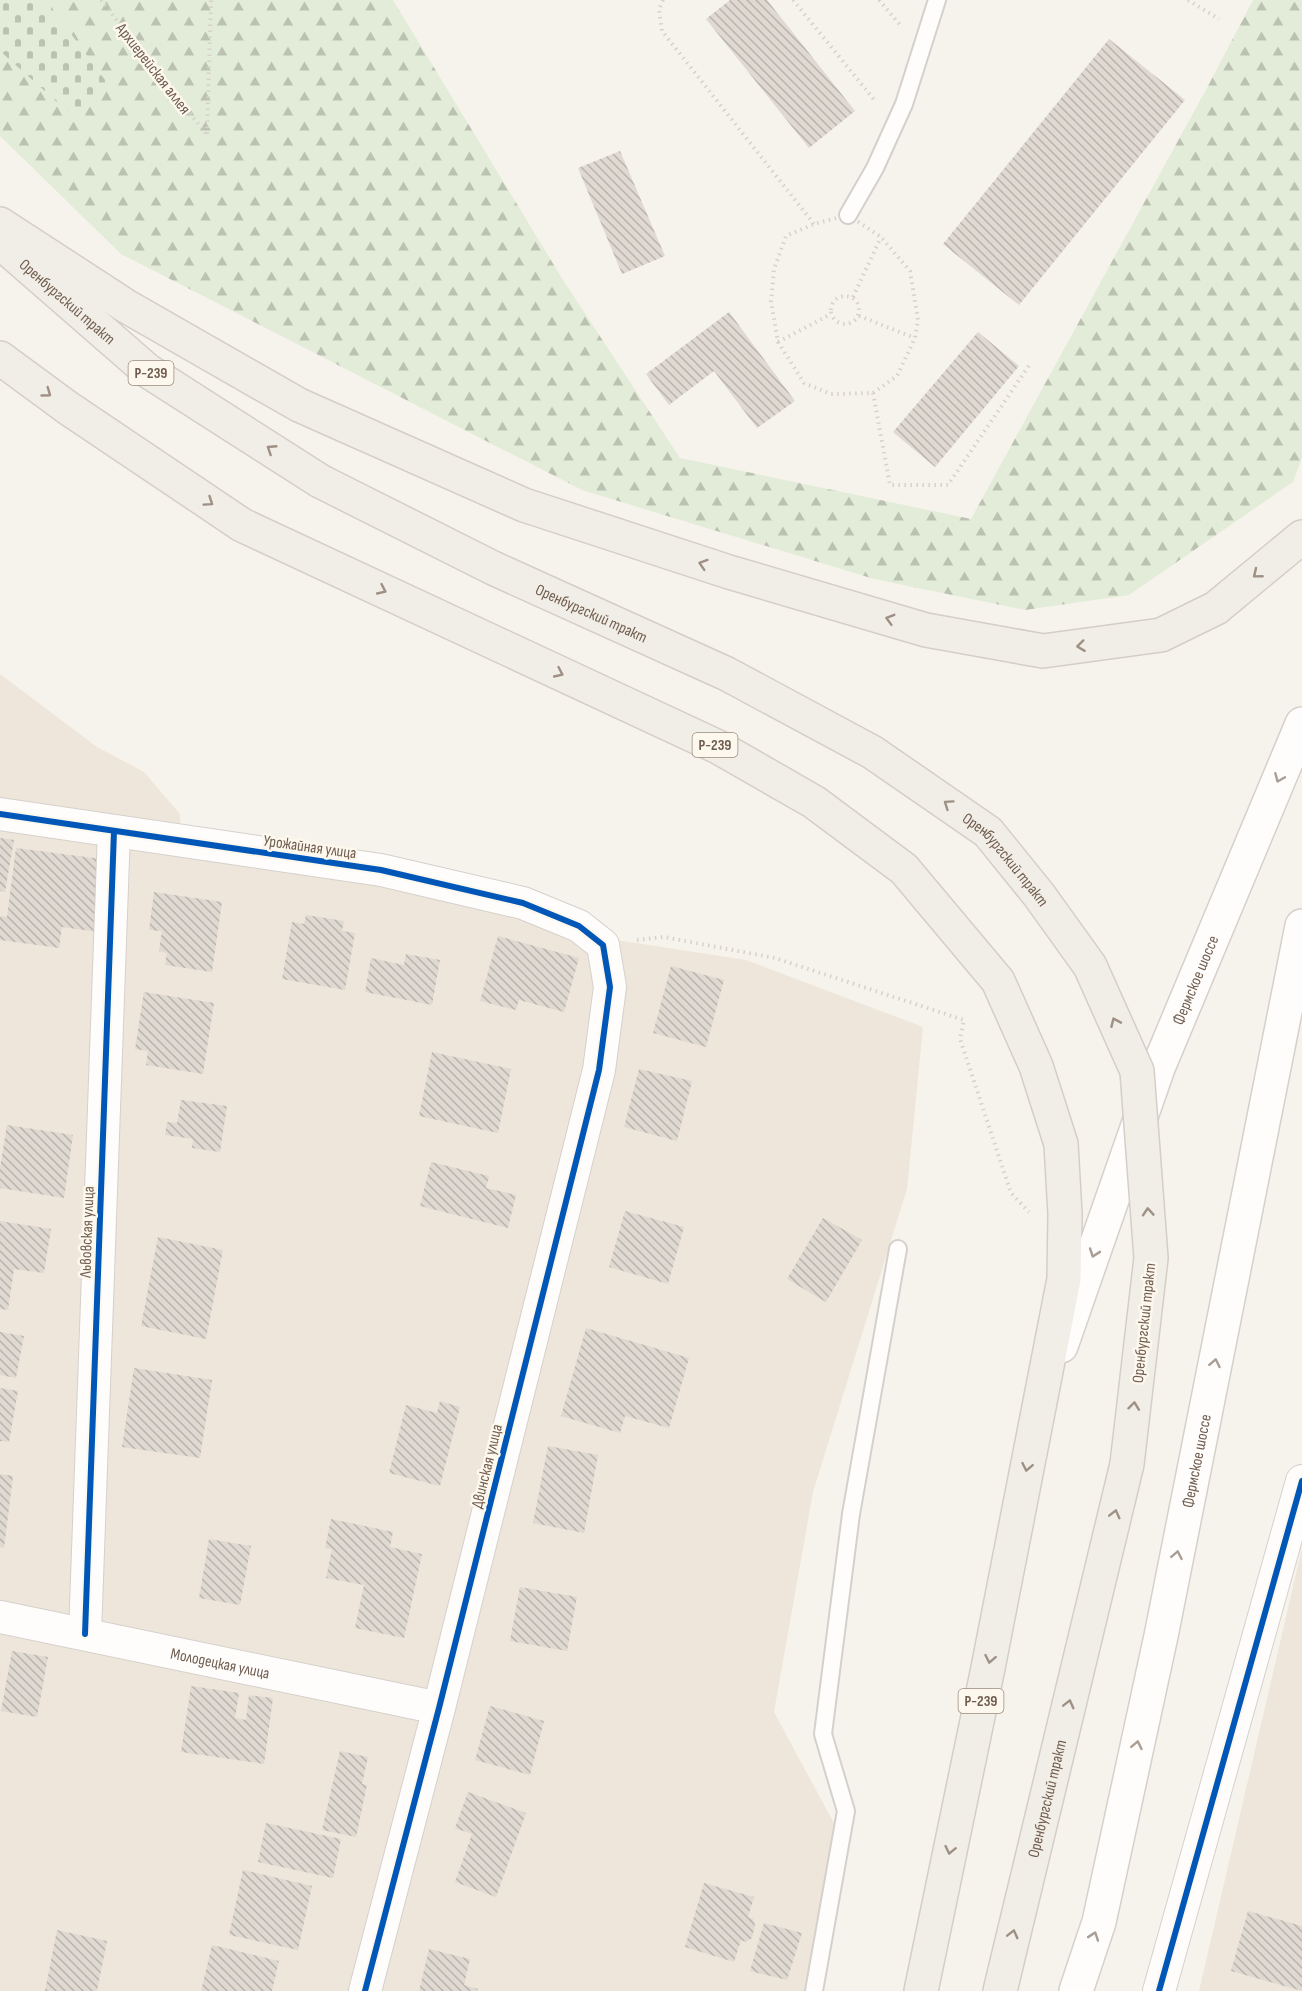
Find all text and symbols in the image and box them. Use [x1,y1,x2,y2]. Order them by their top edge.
street label: Архиерейская аллея [111,19,194,118]
street label: Оренбургский тракт [15,256,119,349]
road number: Р-239 [128,361,174,385]
one-way arrow [41,386,52,397]
one-way arrow [267,445,278,456]
one-way arrow [202,495,213,506]
one-way arrow [698,558,709,571]
one-way arrow [1253,567,1264,578]
street label: Оренбургский тракт [532,581,650,648]
one-way arrow [376,583,387,595]
one-way arrow [885,614,896,626]
one-way arrow [1076,639,1086,652]
one-way arrow [553,665,564,677]
road number: Р-239 [692,733,738,757]
one-way arrow [1274,772,1286,783]
one-way arrow [943,800,954,811]
street label: Оренбургский тракт [958,809,1052,911]
street label: Урожайная улица [262,832,357,863]
street label: Фермское шоссе [1169,933,1223,1028]
one-way arrow [1111,1018,1123,1029]
street label: Львовская улица [76,1186,99,1279]
one-way arrow [1141,1208,1154,1217]
one-way arrow [1088,1247,1101,1258]
street label: Оренбургский тракт [1129,1262,1160,1384]
one-way arrow [1208,1359,1221,1369]
one-way arrow [1127,1402,1140,1411]
street label: Фермское шоссе [1179,1413,1216,1509]
street label: Двинская улица [468,1422,507,1510]
one-way arrow [1022,1462,1035,1472]
one-way arrow [1108,1510,1121,1520]
one-way arrow [1170,1550,1183,1560]
street label: Молодецкая улица [169,1645,271,1684]
one-way arrow [984,1653,997,1663]
road number: Р-239 [958,1689,1004,1713]
one-way arrow [1062,1699,1075,1709]
street label: Оренбургский тракт [1024,1738,1071,1860]
one-way arrow [1130,1741,1143,1751]
one-way arrow [944,1844,957,1854]
one-way arrow [1006,1929,1019,1939]
one-way arrow [1087,1931,1100,1941]

